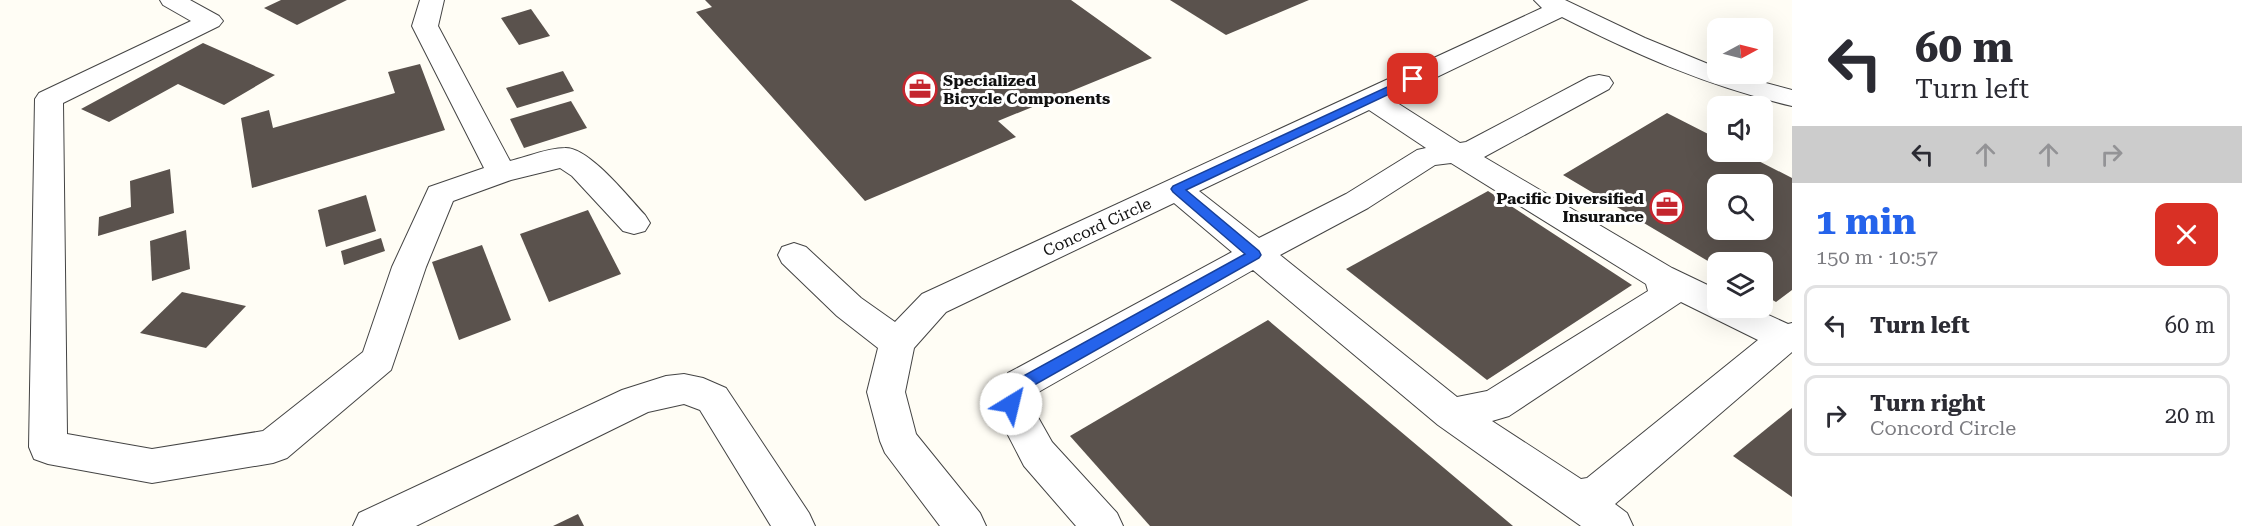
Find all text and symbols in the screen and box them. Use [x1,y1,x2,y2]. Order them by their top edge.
north arrow [1707,18,1773,84]
map controls [1707,18,1773,318]
text: 60 m [1915,23,2013,72]
icon: left [1816,24,1894,102]
pin [1387,53,1438,104]
icon: arrive [1396,62,1429,95]
office icon: Specialized Bicycle Components [902,71,938,107]
place label: Specialized Bicycle Components [943,71,1110,108]
text: Turn left [1915,73,2029,105]
button: sound [1707,96,1773,162]
icon: left [1906,138,1939,171]
icon: ahead [1969,138,2002,171]
icon: ahead [2032,138,2065,171]
icon: right [2095,138,2128,171]
button: search [1707,174,1773,240]
place label: Pacific Diversified Insurance [1496,189,1644,226]
office icon: Pacific Diversified Insurance [1649,189,1685,225]
street label: Concord Circle [1040,194,1154,260]
text: 1 min [1816,201,1916,243]
button: close [2155,203,2218,266]
text: 150 m · 10:57 [1816,245,1938,269]
button: layers [1707,252,1773,318]
icon: left [1819,309,1852,342]
text: Turn left [1870,313,1970,338]
text: 60 m [2165,313,2215,338]
position arrow [979,372,1043,436]
text: Turn right [1870,391,1985,416]
icon: right [1819,399,1852,432]
text: 20 m [2165,403,2215,428]
text: Concord Circle [1870,416,2016,440]

